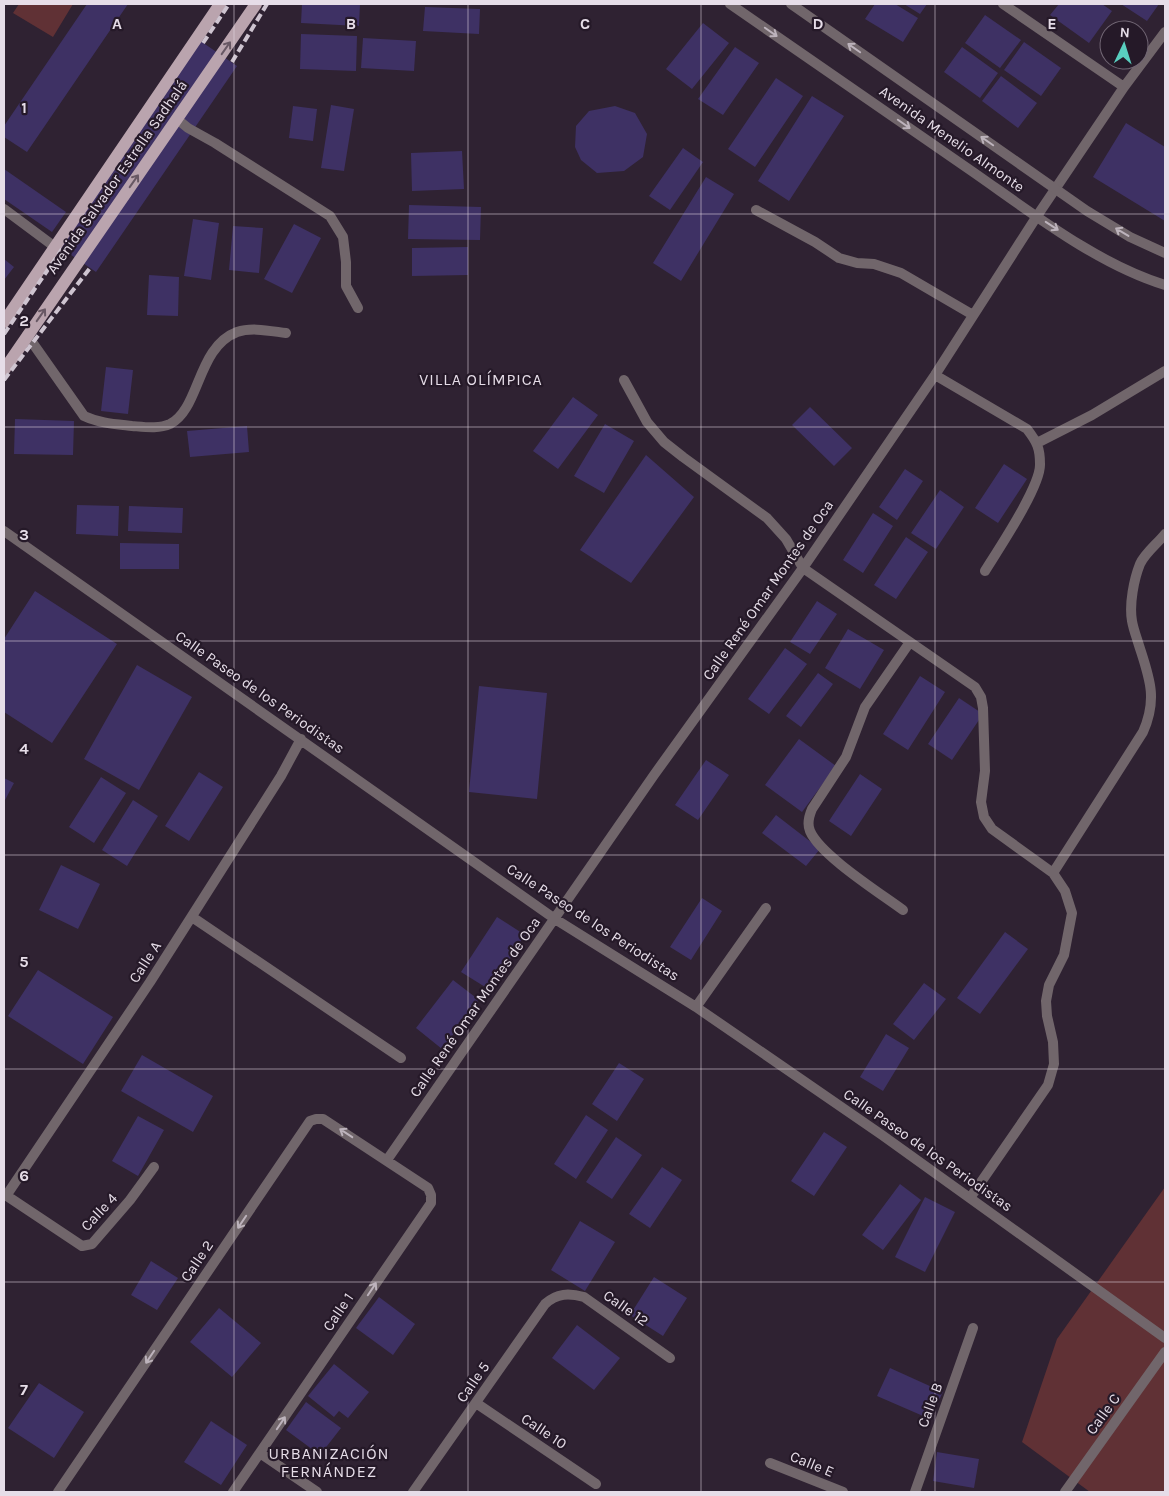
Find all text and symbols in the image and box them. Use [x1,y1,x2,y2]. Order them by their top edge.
text: A [112,14,122,33]
text: B [346,14,356,33]
text: C [580,14,590,33]
text: D [813,14,824,33]
text: E [1047,14,1057,33]
north arrow [1099,20,1149,70]
text: N [1119,24,1130,41]
one-way arrow [763,27,777,37]
one-way arrow [221,41,231,55]
one-way arrow [847,43,861,53]
street label: Avenida Salvador Estrella Sadhalá [43,77,191,277]
street label: Avenida Menelio Almonte [876,82,1028,196]
text: 1 [21,98,27,117]
one-way arrow [897,119,911,129]
one-way arrow [980,136,994,146]
one-way arrow [129,175,139,189]
one-way arrow [1045,222,1059,232]
one-way arrow [1115,226,1129,236]
one-way arrow [36,308,46,322]
text: 2 [19,311,29,330]
district label: VILLA OLÍMPICA [419,370,543,389]
street label: Calle René Omar Montes de Oca [699,496,837,684]
text: 3 [19,525,29,544]
street label: Calle Paseo de los Periodistas [172,627,348,757]
text: 4 [19,739,29,758]
street label: Calle Paseo de los Periodistas [503,859,683,985]
street label: Calle René Omar Montes de Oca [406,913,544,1101]
street label: Calle A [125,938,165,986]
text: 5 [19,952,29,971]
street label: Calle Paseo de los Periodistas [840,1085,1016,1215]
one-way arrow [339,1128,353,1139]
text: 6 [19,1166,29,1185]
street label: Calle 4 [77,1189,122,1235]
one-way arrow [237,1215,247,1229]
street label: Calle 2 [177,1237,217,1285]
one-way arrow [367,1282,377,1296]
street label: Calle 12 [600,1286,652,1330]
street label: Calle 1 [319,1290,357,1334]
one-way arrow [145,1349,155,1363]
street label: Calle 5 [453,1358,493,1406]
text: 7 [20,1380,28,1399]
street label: Calle B [914,1380,946,1430]
street label: Calle C [1082,1390,1124,1438]
street label: Calle 10 [518,1409,570,1453]
one-way arrow [276,1417,286,1431]
district label: URBANIZACIÓN FERNÁNDEZ [268,1444,390,1481]
street label: Calle E [788,1447,836,1481]

